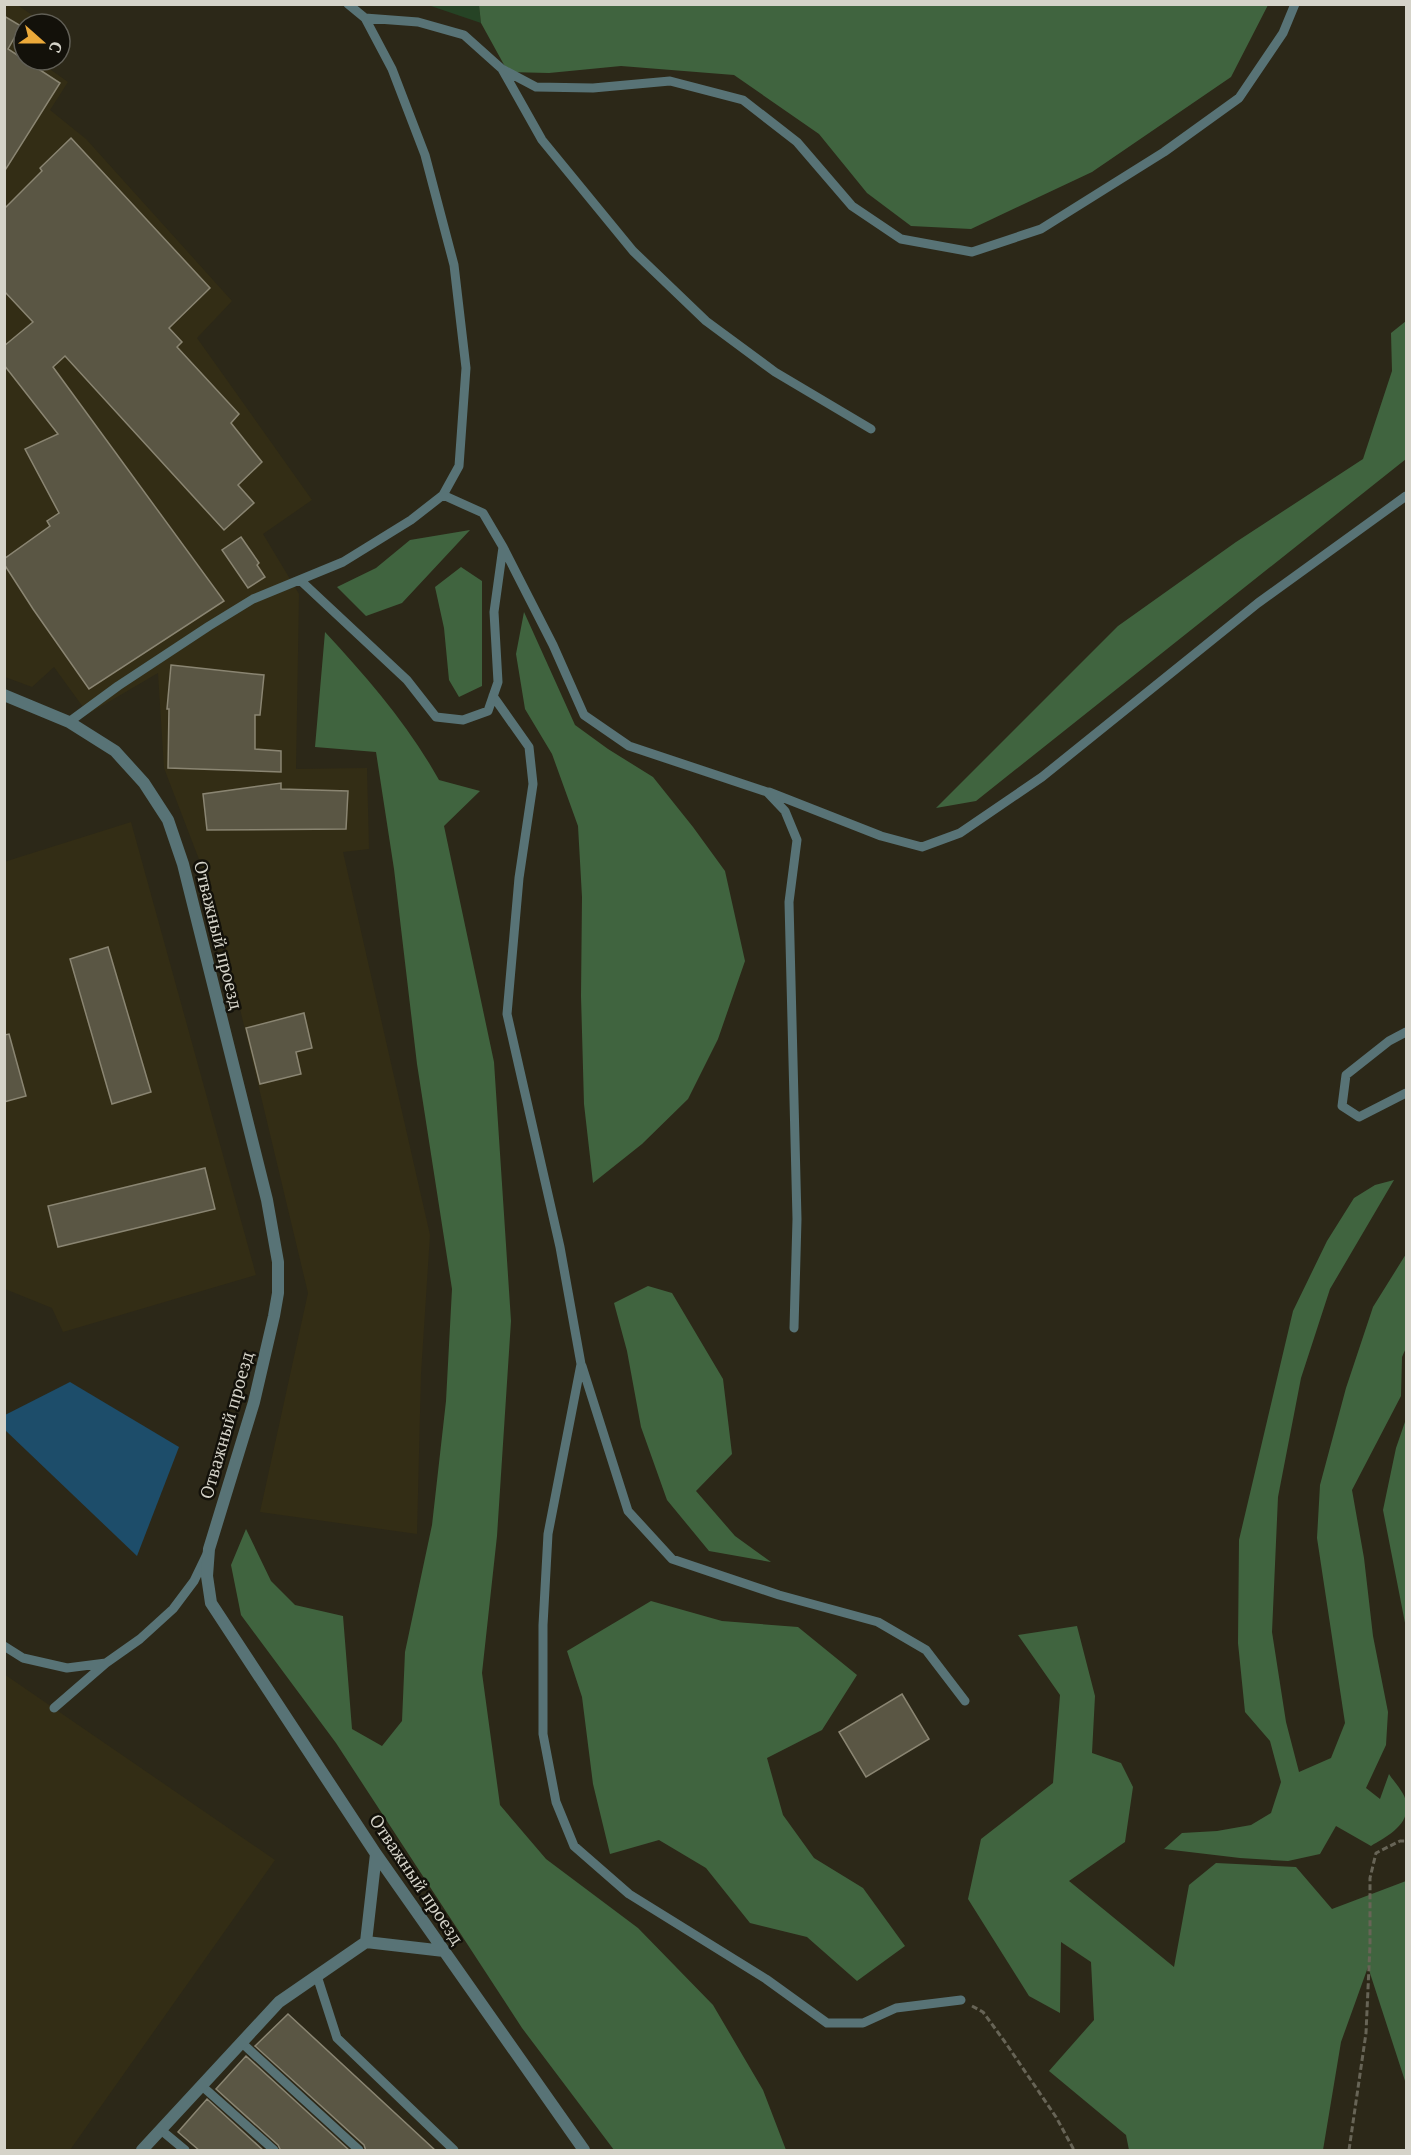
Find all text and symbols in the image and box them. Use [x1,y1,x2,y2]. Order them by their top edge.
north arrow [12,12,72,72]
text: С [44,39,68,56]
street label: Отважный проезд [189,858,249,1012]
street label: Отважный проезд [193,1348,259,1502]
street label: Отважный проезд [364,1809,470,1949]

